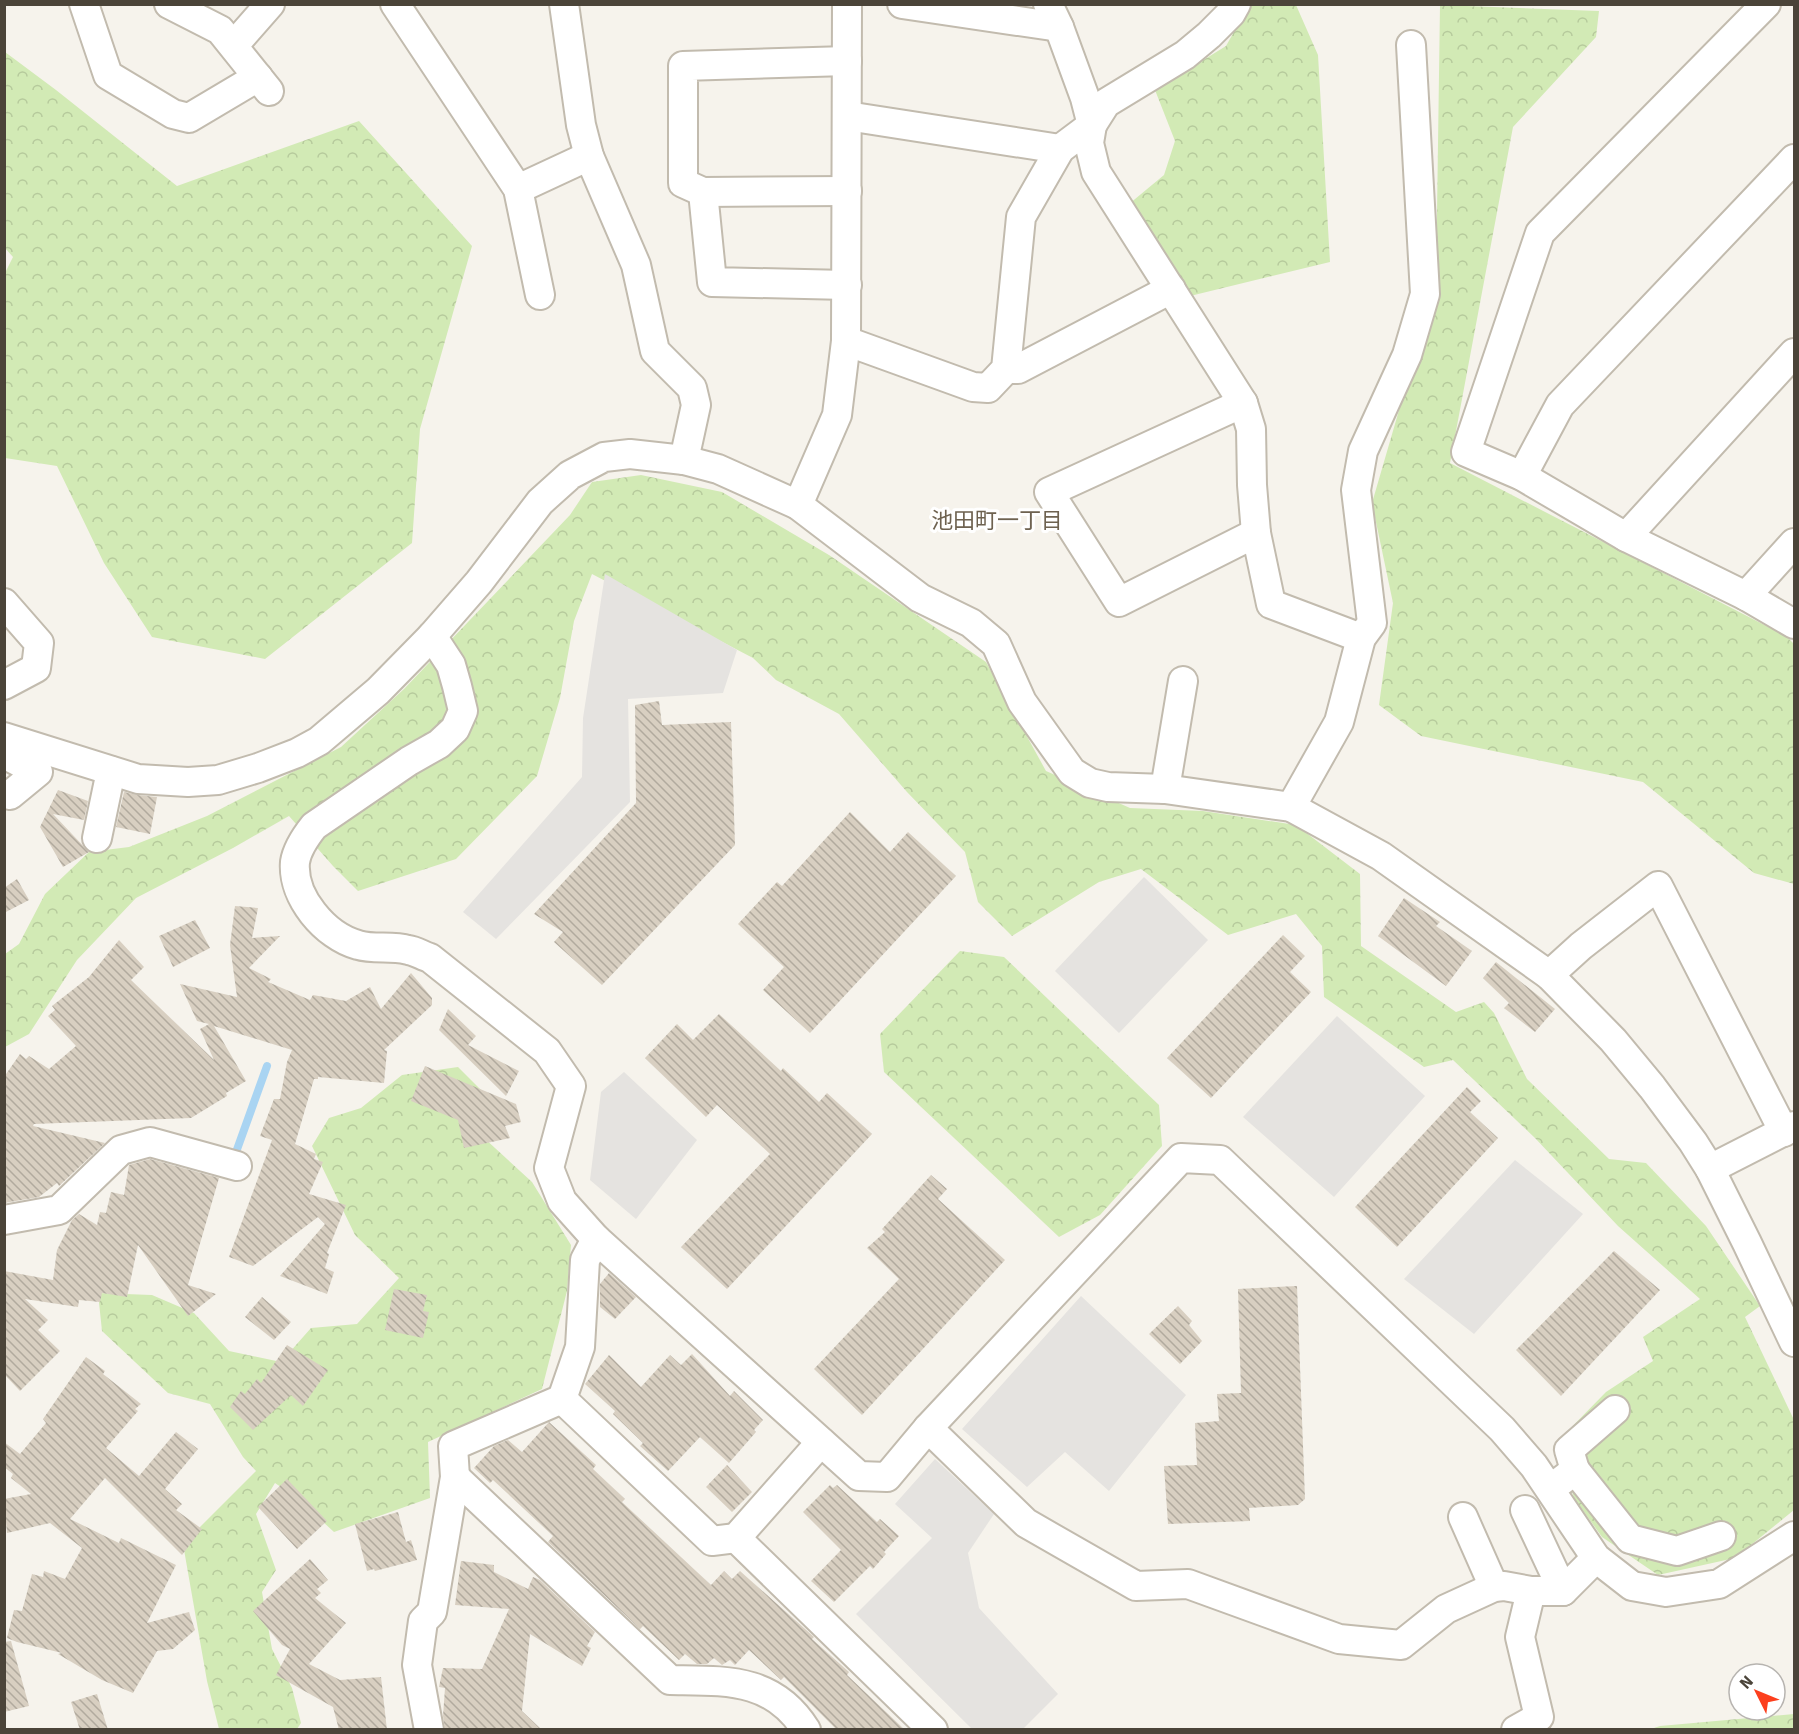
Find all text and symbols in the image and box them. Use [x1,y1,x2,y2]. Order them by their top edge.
district label: 池田町一丁目 [931,507,1063,534]
north arrow [1727,1662,1787,1722]
text: N [1736,1672,1758,1693]

